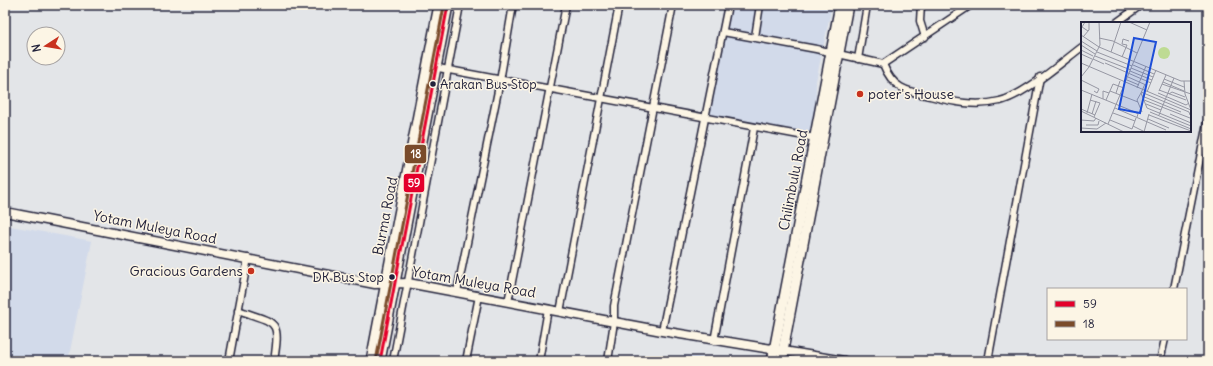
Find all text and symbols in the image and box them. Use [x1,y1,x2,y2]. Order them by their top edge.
inset map [1081,22,1191,132]
north arrow [26,26,66,66]
text: N [29,43,44,53]
place label: Arakan Bus Stop [440,76,537,93]
marker: Arakan Bus Stop [428,79,438,89]
place label: poter's House [868,85,954,103]
marker: poter's House [855,89,865,99]
street label: Chilimbulu Road [774,128,812,232]
line badge: 18 [404,144,427,164]
text: 18 [411,147,421,161]
line badge: 59 [403,173,425,193]
street label: Burma Road [369,175,401,257]
text: 59 [408,176,420,190]
street label: Yotam Muleya Road [92,206,218,248]
place label: Gracious Gardens [130,262,243,280]
street label: Yotam Muleya Road [411,262,537,302]
marker: Gracious Gardens [246,266,256,276]
place label: DK Bus Stop [312,269,384,286]
marker: DK Bus Stop [387,272,397,282]
legend [1047,288,1187,340]
text: 59 [1083,296,1097,311]
text: 18 [1083,316,1095,331]

